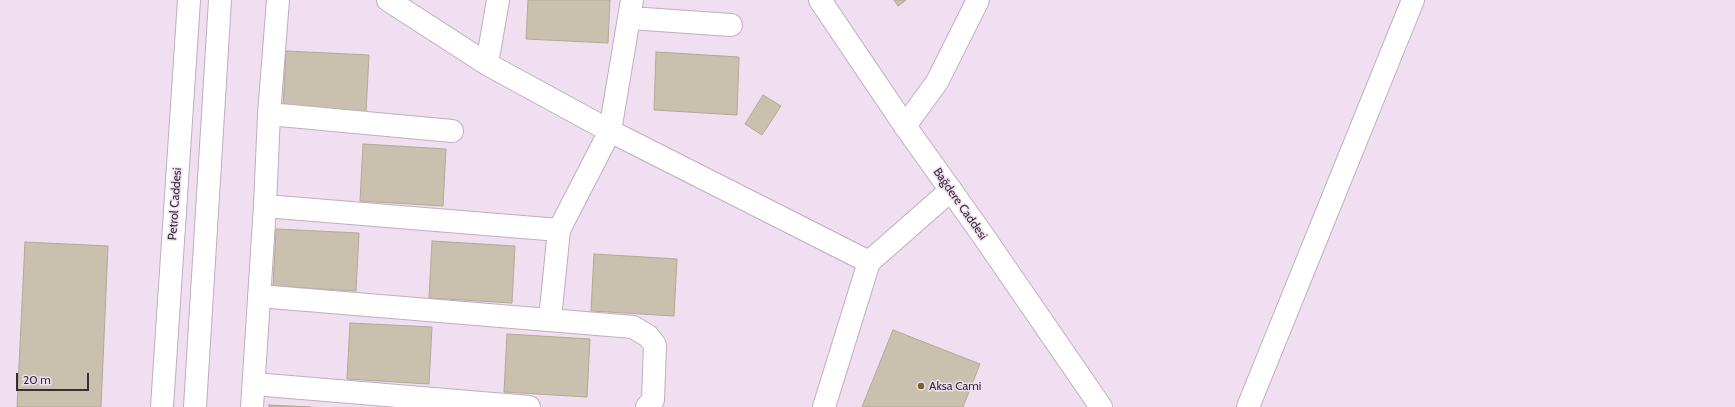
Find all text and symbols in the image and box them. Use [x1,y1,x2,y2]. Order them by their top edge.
street label: Bağdere Caddesi [930,165,990,243]
street label: Petrol Caddesi [165,167,185,241]
scale bar [18,365,91,391]
text: 20 m [23,372,51,387]
place label: Aksa Cami [929,379,981,393]
marker: Aksa Cami [916,381,926,391]

